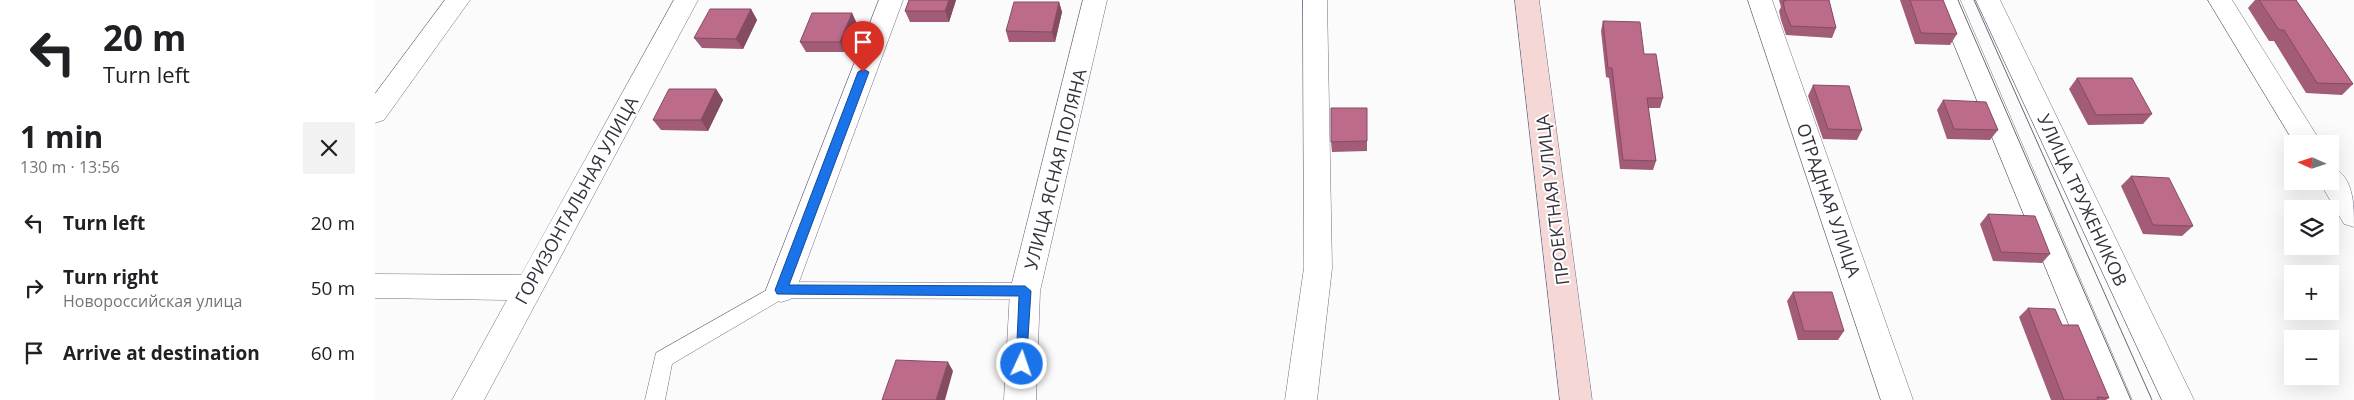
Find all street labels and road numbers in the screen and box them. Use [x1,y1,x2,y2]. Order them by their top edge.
street label: УЛИЦА ЯСНАЯ ПОЛЯНА [1018,66,1092,272]
street label: ГОРИЗОНТАЛЬНАЯ УЛИЦА [509,91,643,308]
street label: УЛИЦА ТРУЖЕНИКОВ [2033,110,2133,290]
street label: ПРОЕКТНАЯ УЛИЦА [1530,113,1574,287]
street label: ОТРАДНАЯ УЛИЦА [1791,120,1867,281]

